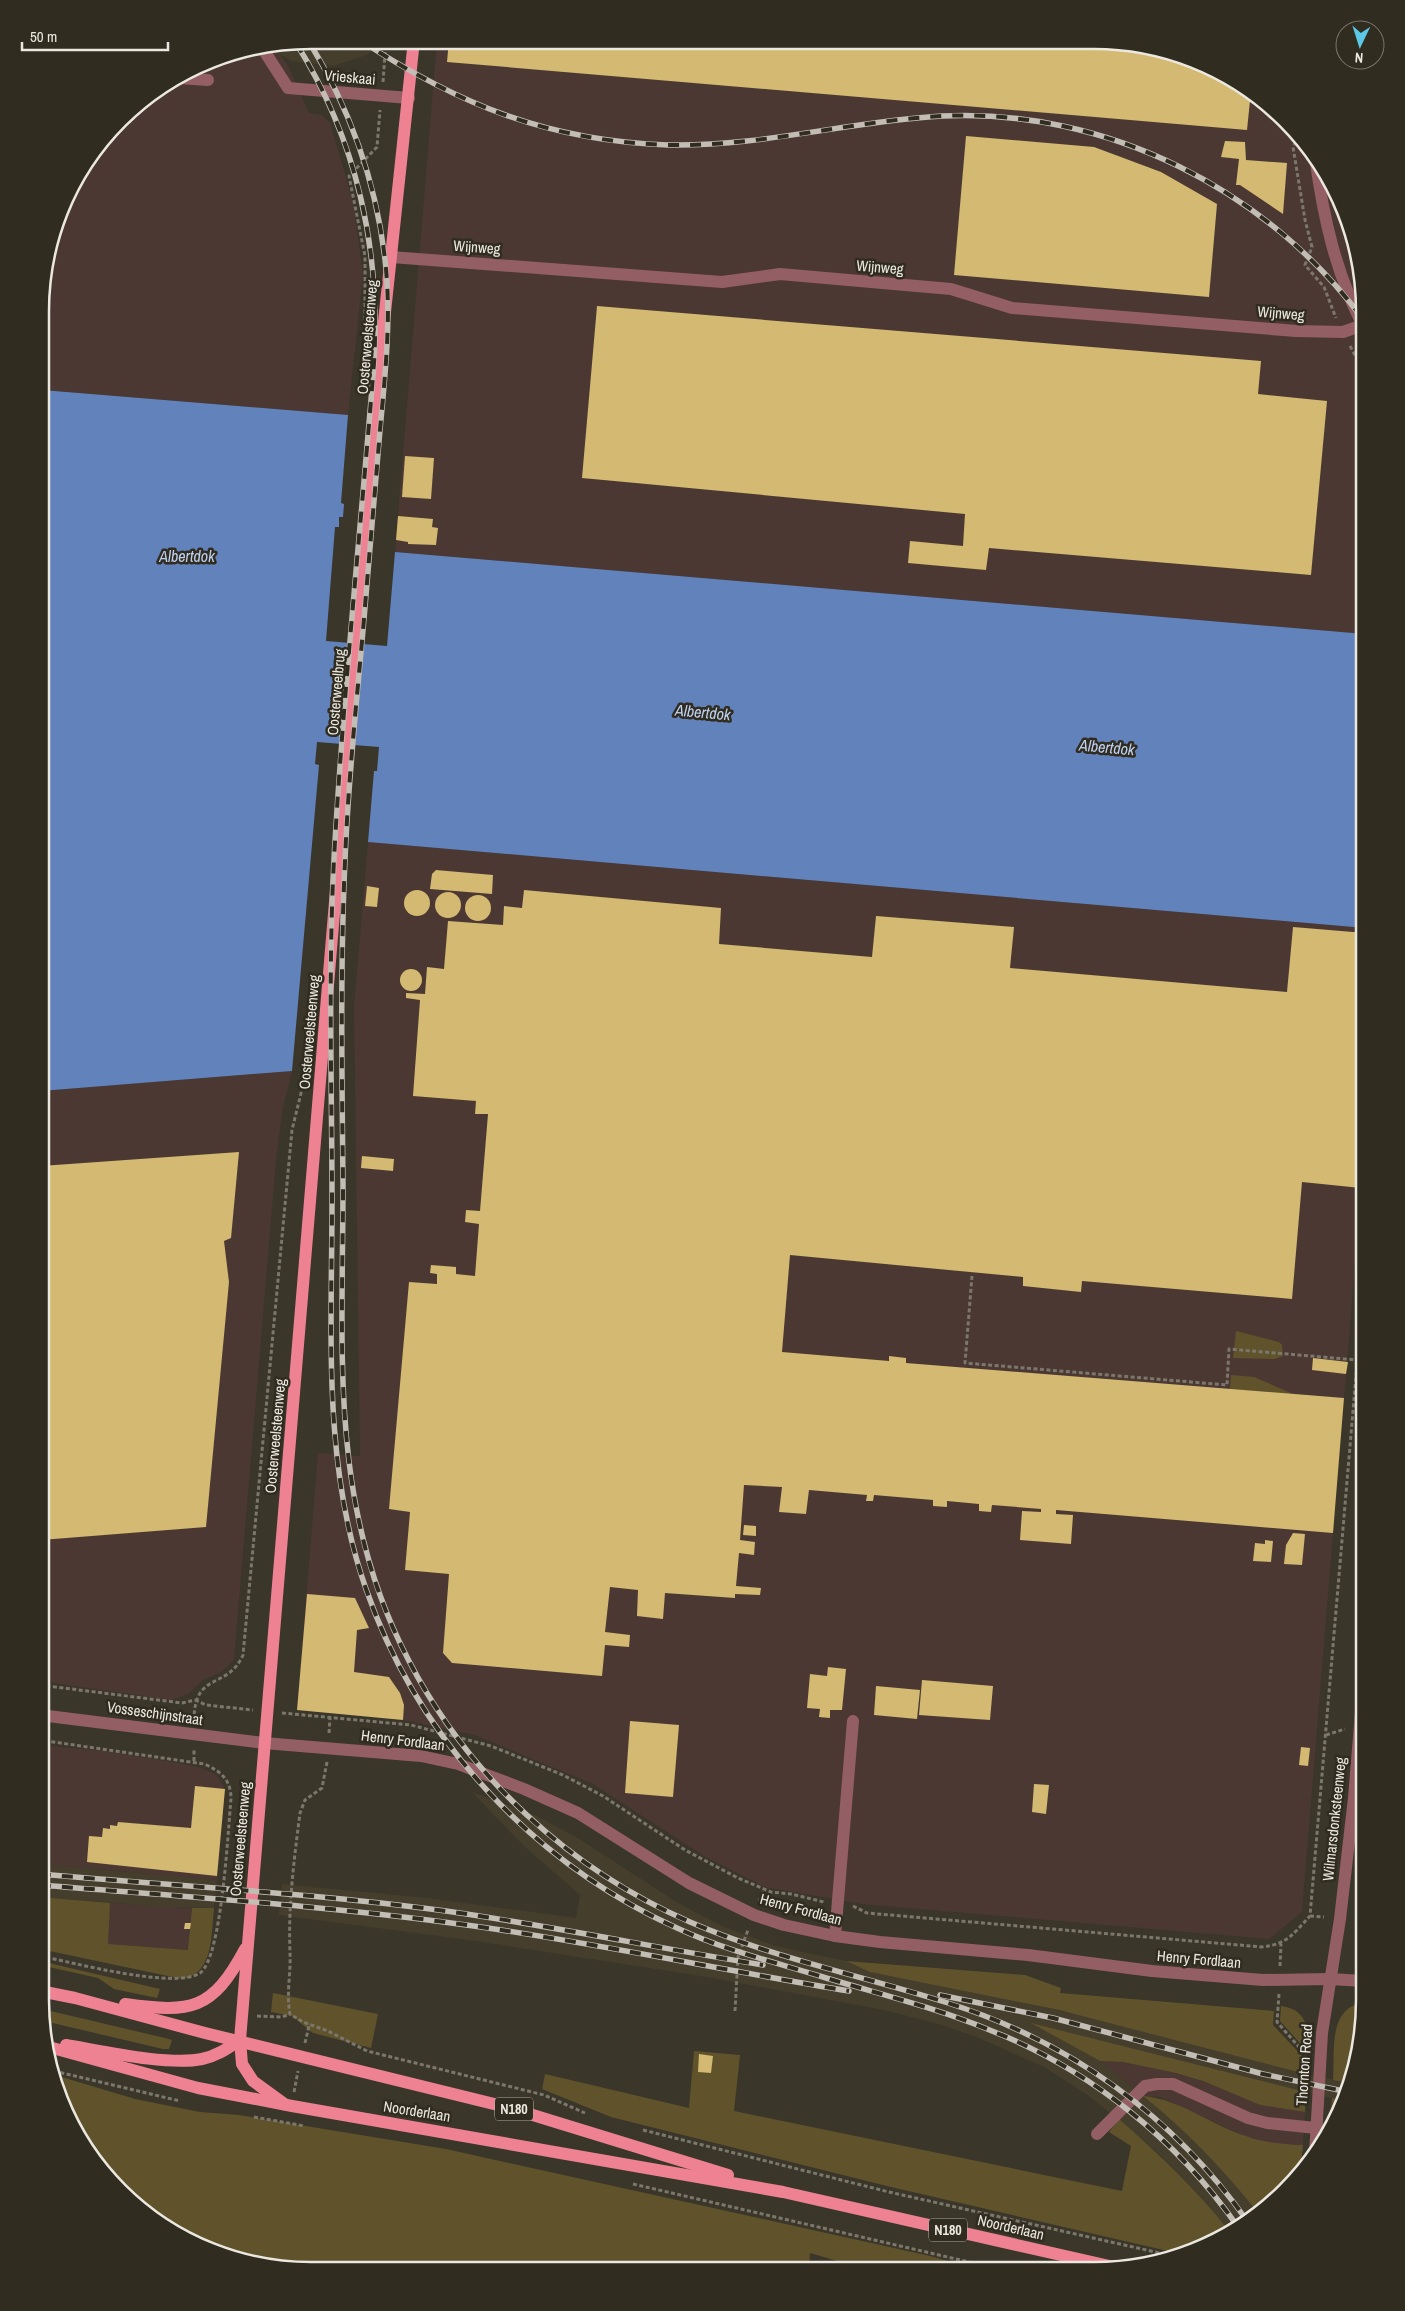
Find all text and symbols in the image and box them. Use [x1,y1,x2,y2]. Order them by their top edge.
scale bar [22,20,169,52]
north arrow [1335,20,1385,70]
text: 50 m [30,26,57,47]
text: N [1354,49,1364,67]
street label: Vrieskaai [323,64,377,90]
street label: Wijnweg [453,235,501,259]
street label: Wijnweg [856,254,905,280]
street label: Oosterweelsteenweg [352,279,382,395]
street label: Wijnweg [1257,300,1306,326]
water label: Albertdok [158,545,215,567]
street label: Oosterweelbrug [322,648,350,736]
water label: Albertdok [673,699,732,725]
water label: Albertdok [1077,734,1136,760]
street label: Oosterweelsteenweg [294,974,324,1090]
street label: Oosterweelsteenweg [260,1378,290,1494]
street label: Vosseschijnstraat [106,1696,205,1730]
street label: Henry Fordlaan [360,1724,446,1756]
street label: Wilmarsdonksteenweg [1317,1756,1351,1882]
street label: Oosterweelsteenweg [225,1781,255,1897]
street label: Henry Fordlaan [758,1888,844,1930]
street label: Henry Fordlaan [1156,1945,1242,1973]
street label: Thornton Road [1291,2023,1317,2107]
street label: Noorderlaan [382,2095,452,2127]
road number: N180 [495,2098,533,2120]
street label: Noorderlaan [976,2209,1046,2245]
road number: N180 [929,2218,967,2242]

